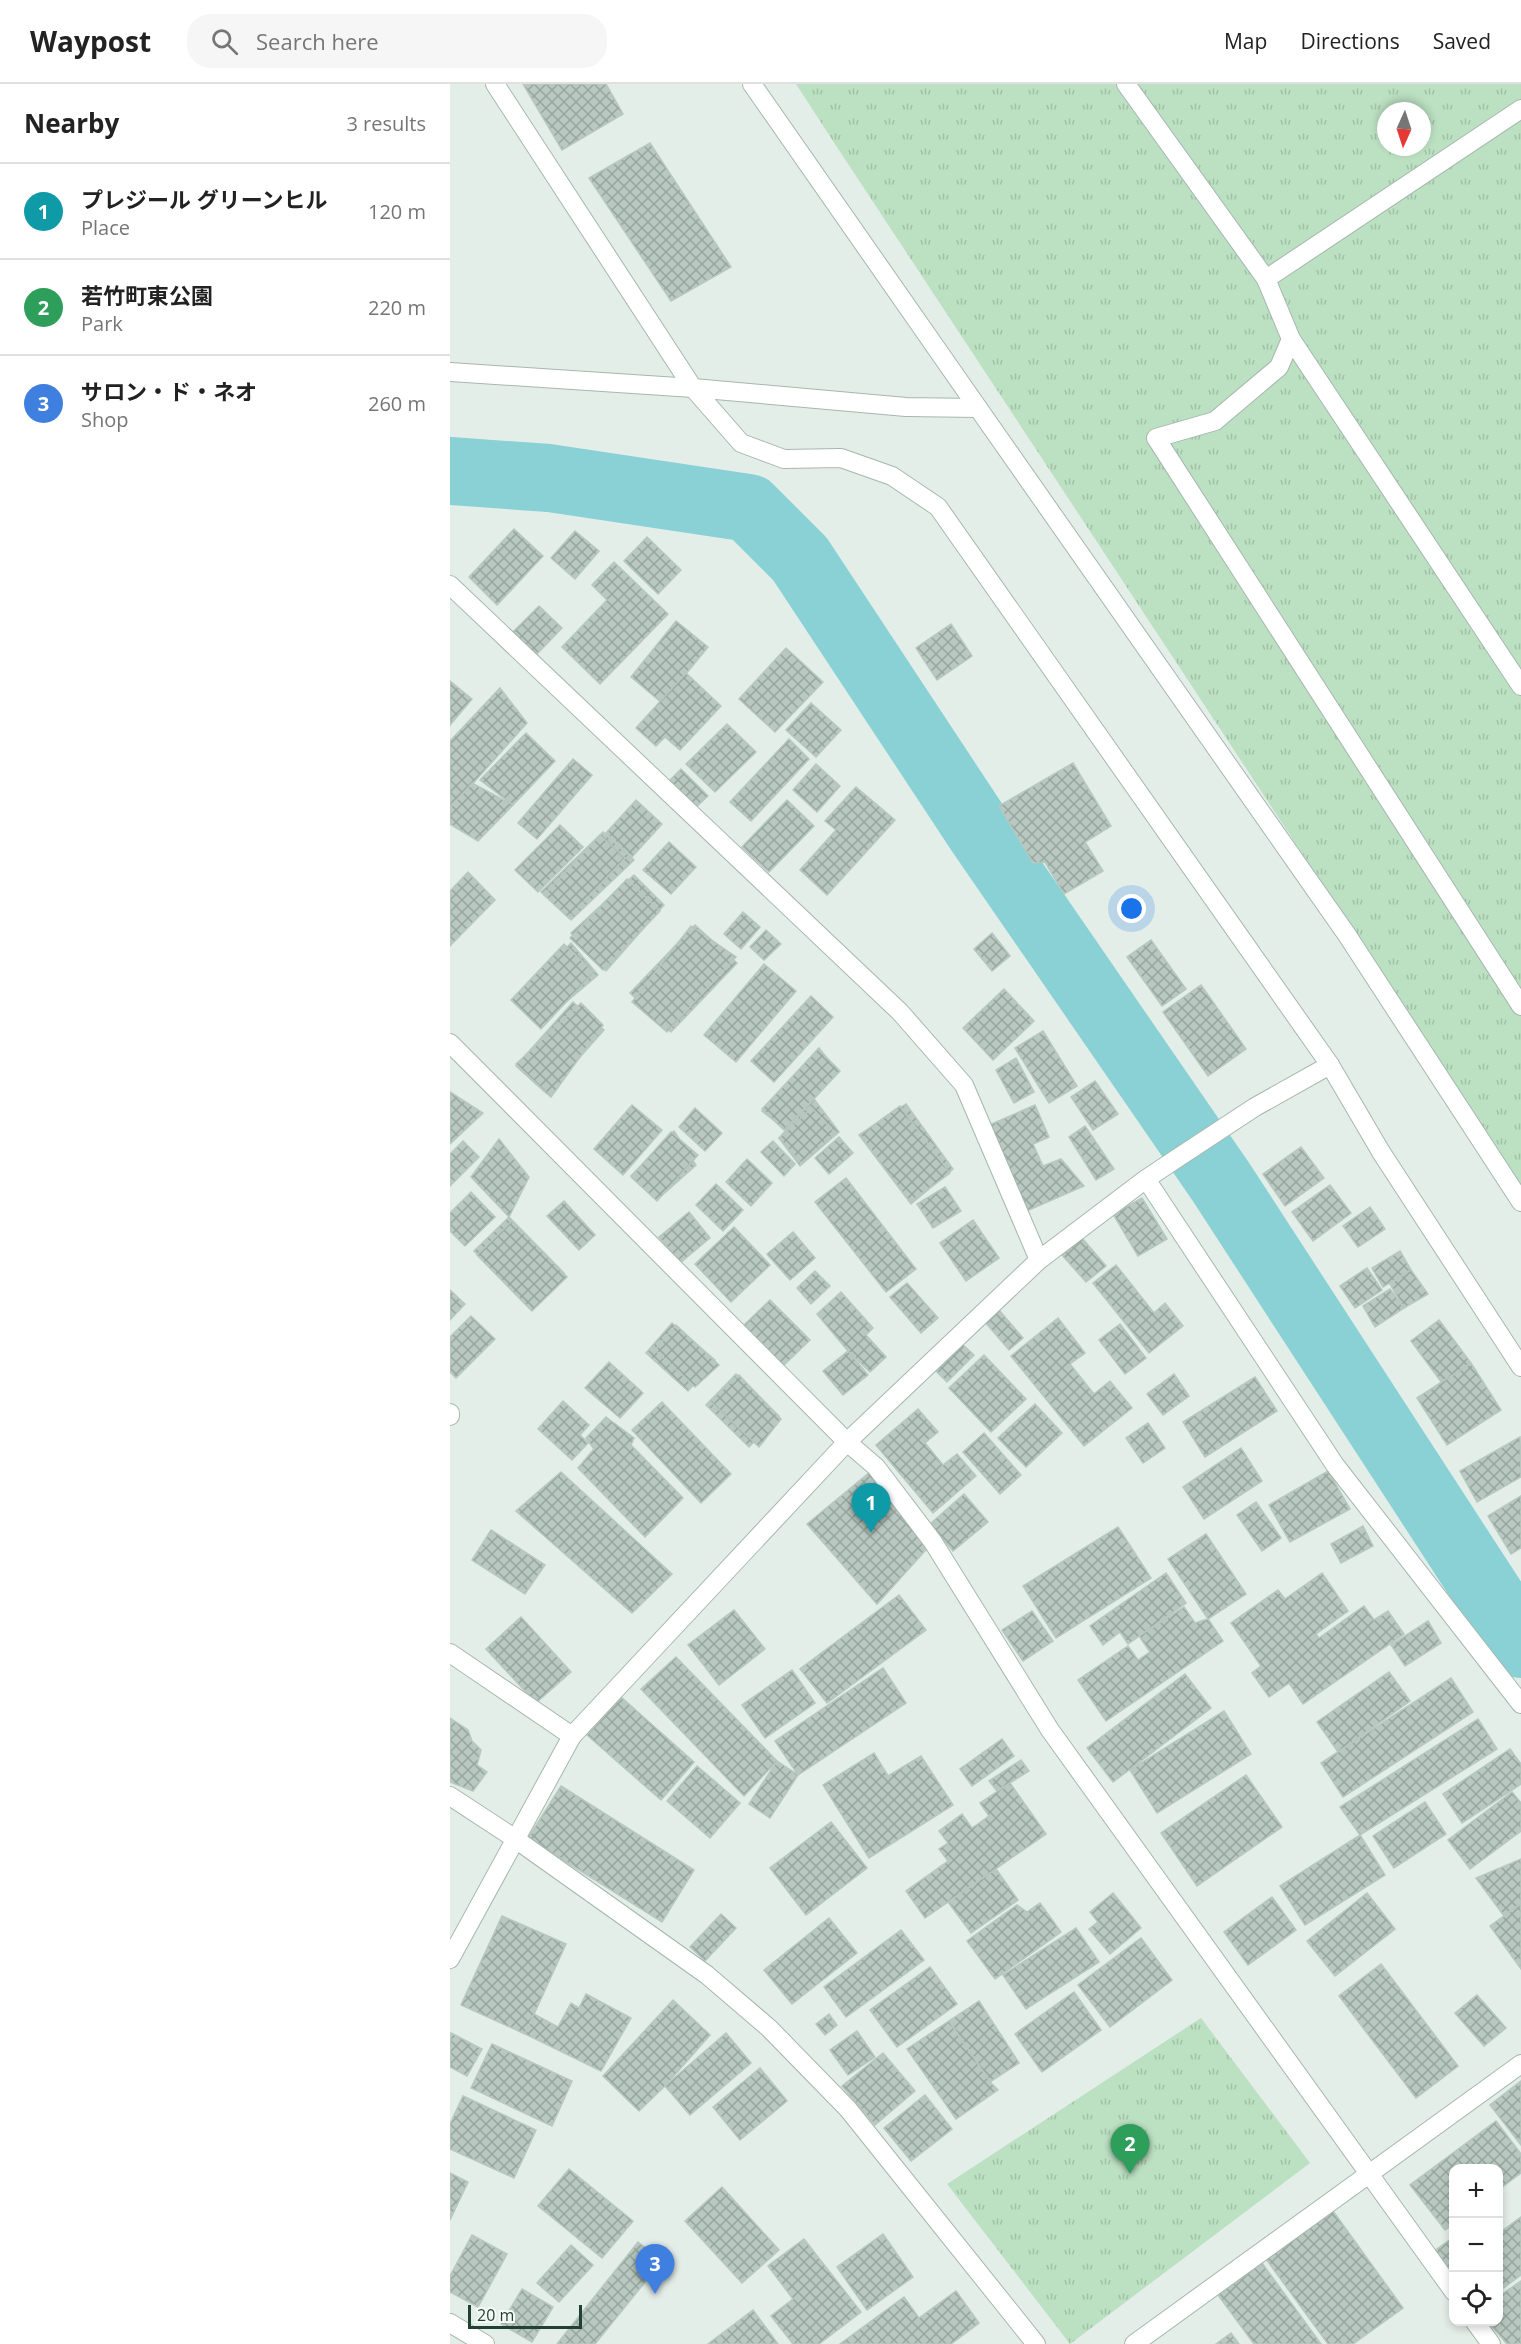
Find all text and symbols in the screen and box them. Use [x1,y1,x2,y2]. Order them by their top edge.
search box [187,14,607,68]
text: Waypost [30,22,151,60]
icon: search [208,25,241,58]
text: Search here [256,26,379,56]
text: Map [1224,27,1267,55]
text: Directions [1300,27,1400,55]
text: Saved [1433,27,1491,55]
north arrow [1377,102,1431,156]
text: Nearby [24,105,119,141]
text: 3 results [346,110,426,137]
text: プレジール グリーンヒル [81,184,328,214]
text: 1 [38,198,49,225]
text: 120 m [368,198,426,225]
text: Place [81,214,130,241]
text: 若竹町東公園 [81,280,213,310]
text: 2 [38,294,49,321]
text: 220 m [368,294,426,321]
text: Park [81,310,123,337]
text: サロン・ド・ネオ [81,376,257,406]
text: 3 [38,390,49,417]
text: 260 m [368,390,426,417]
text: Shop [81,406,129,433]
your location [1117,894,1146,923]
pin: 1 [852,1484,890,1533]
pin: 2 [1110,2124,1150,2174]
map controls [1449,2164,1503,2326]
button: + [1449,2164,1503,2218]
button: − [1449,2218,1503,2272]
pin: 3 [636,2244,674,2294]
button: locate [1449,2272,1503,2326]
scale bar [468,2302,582,2330]
text: 20 m [477,2304,514,2326]

